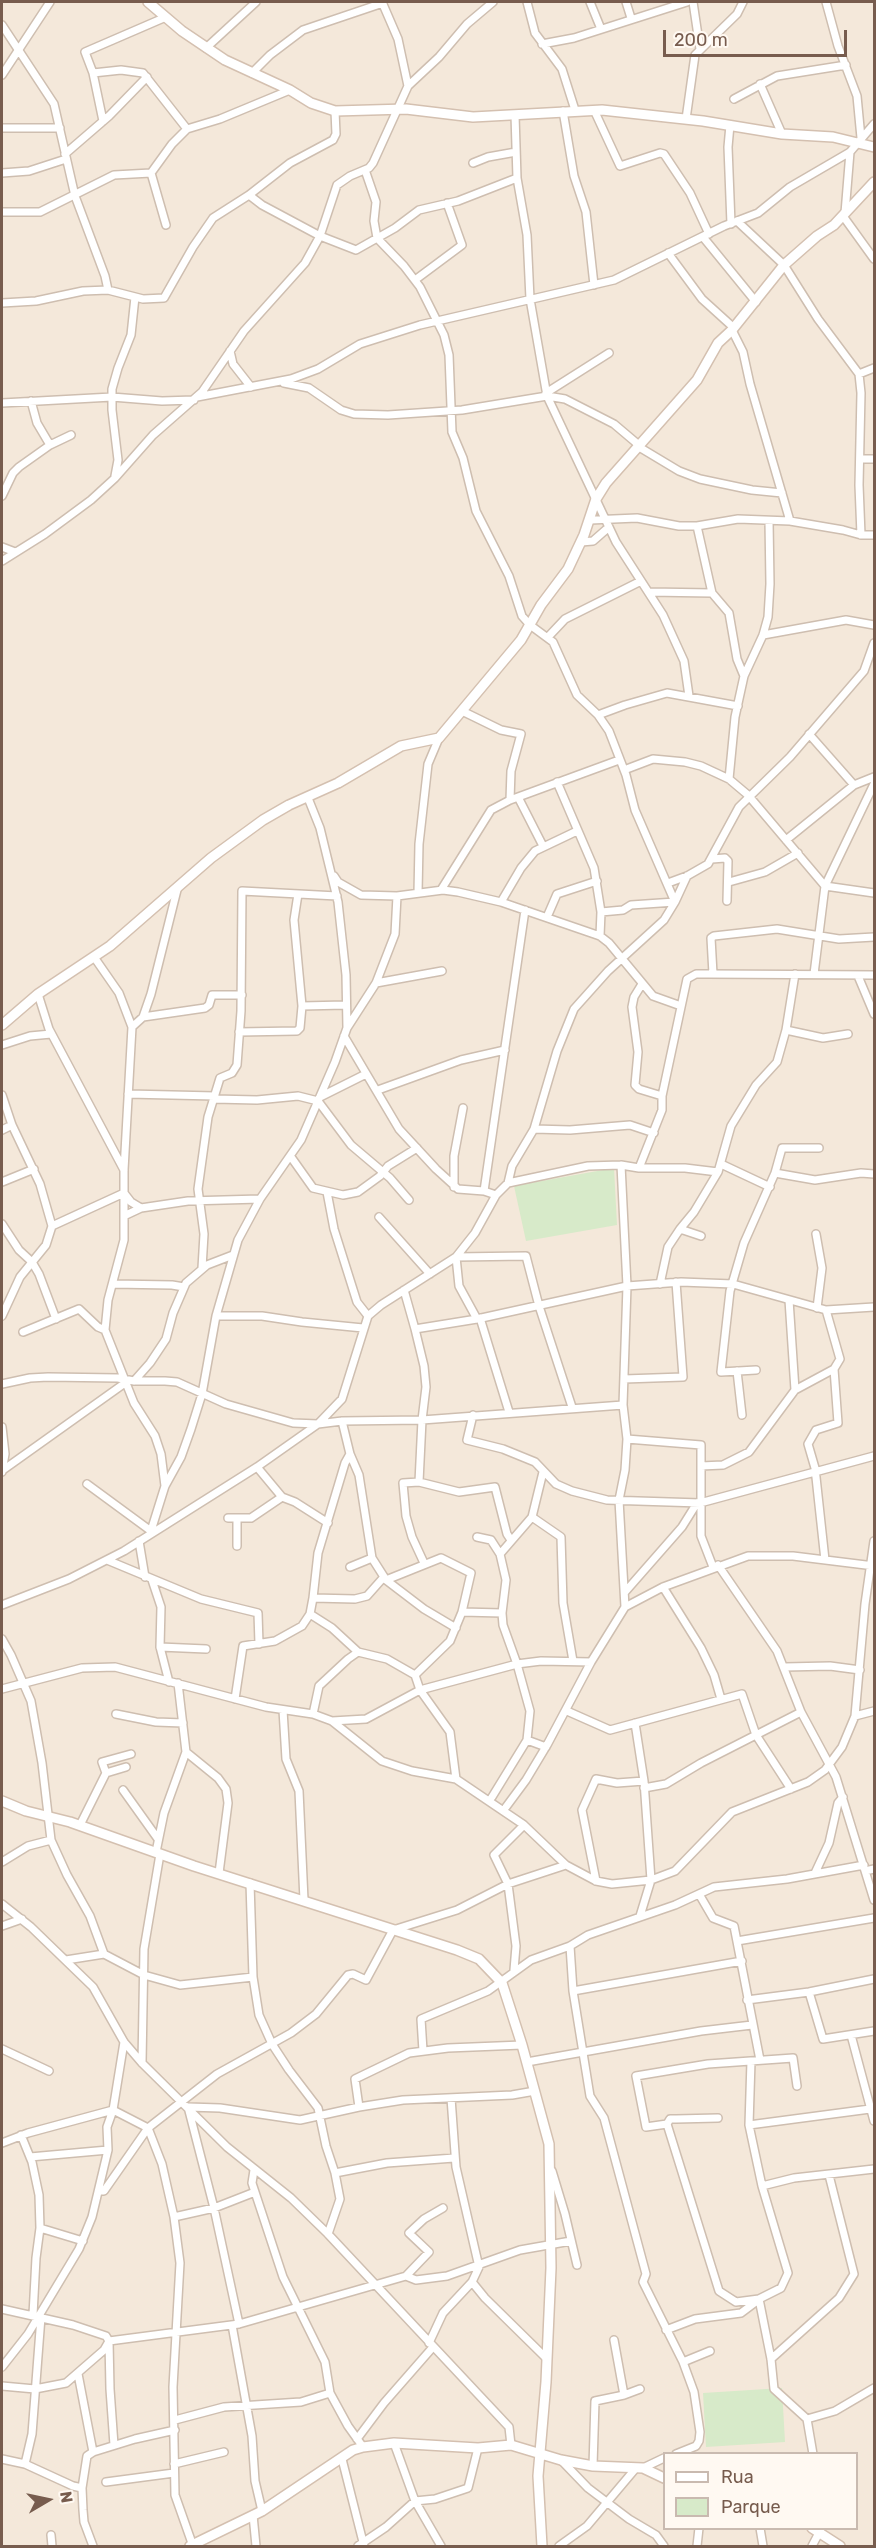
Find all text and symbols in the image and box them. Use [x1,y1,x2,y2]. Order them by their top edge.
scale bar [666,18,850,56]
text: 200 m [674,29,728,51]
legend [663,2452,858,2530]
text: Rua [721,2466,754,2488]
north arrow [18,2470,78,2530]
text: N [56,2490,77,2504]
text: Parque [721,2496,781,2518]

